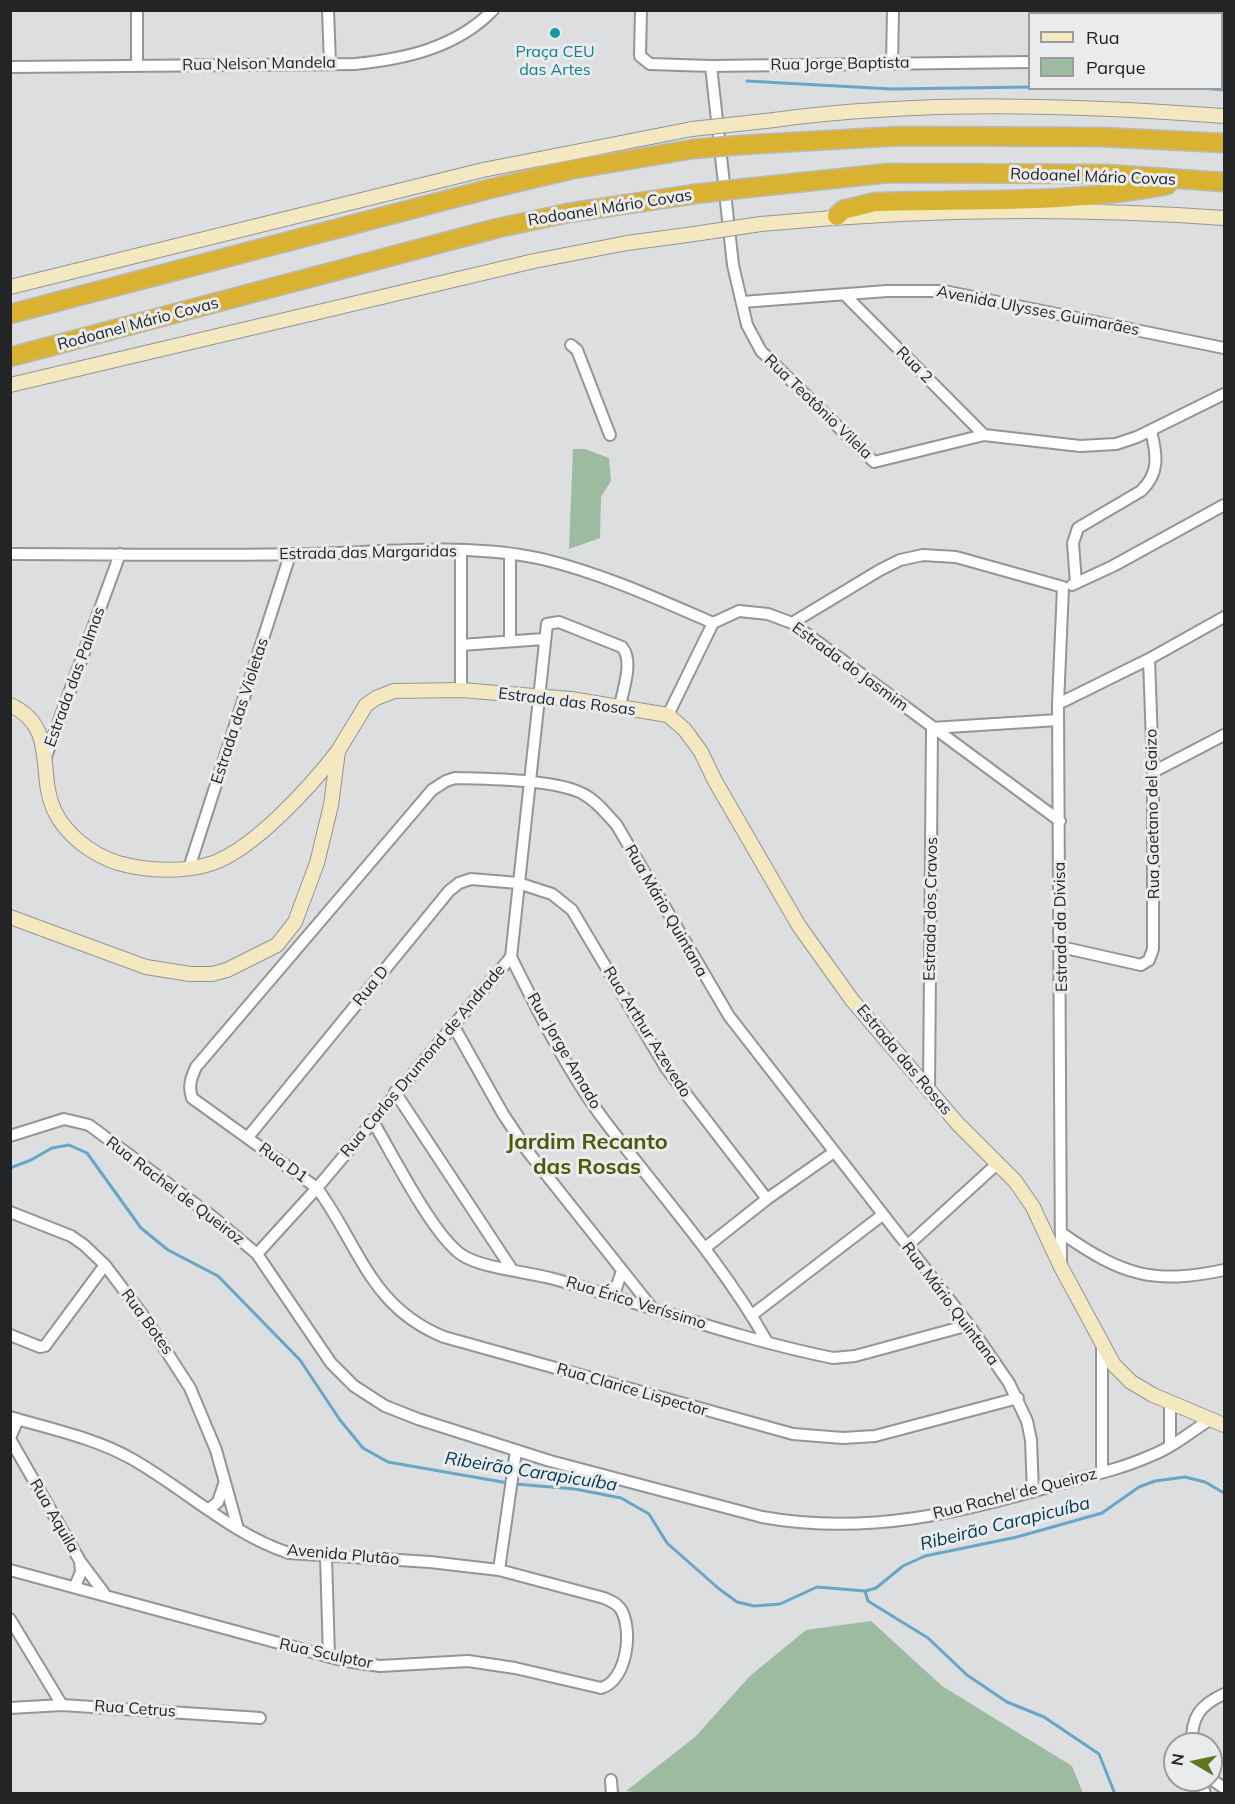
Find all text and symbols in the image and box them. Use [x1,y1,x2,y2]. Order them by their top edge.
legend [1028,12,1223,90]
marker: Praça CEU das Artes [548,26,562,40]
text: Rua [1086,26,1120,49]
place label: Praça CEU das Artes [515,42,595,80]
street label: Rua Nelson Mandela [182,53,336,75]
street label: Rua Jorge Baptista [770,53,910,75]
text: Parque [1086,56,1145,79]
street label: Rodoanel Mário Covas [1010,165,1176,189]
street label: Rodoanel Mário Covas [527,186,693,230]
street label: Avenida Ulysses Guimarães [935,282,1141,340]
street label: Rodoanel Mário Covas [55,293,221,355]
street label: Rua 2 [892,343,936,387]
street label: Rua Teotônio Vilela [760,351,876,463]
street label: Estrada das Margaridas [279,542,457,564]
street label: Estrada das Palmas [41,604,109,750]
street label: Estrada do Jasmim [788,618,912,716]
street label: Estrada das Violetas [207,636,273,786]
street label: Estrada das Rosas [497,684,637,720]
street label: Rua Gaetano del Gaizo [1142,729,1164,899]
street label: Estrada dos Cravos [920,837,942,981]
street label: Rua Mário Quintana [620,842,712,980]
street label: Estrada da Divisa [1050,862,1072,992]
street label: Rua Carlos Drumond de Andrade [337,961,509,1161]
street label: Rua D [349,962,393,1010]
street label: Rua Arthur Azevedo [599,963,695,1101]
street label: Rua Jorge Amado [523,990,605,1112]
street label: Estrada das Rosas [852,1001,956,1119]
district label: Jardim Recanto das Rosas [506,1129,668,1180]
street label: Rua Rachel de Queiroz [102,1133,248,1249]
street label: Rua D1 [255,1139,311,1187]
street label: Rua Mário Quintana [897,1239,1003,1369]
street label: Rua Érico Veríssimo [564,1273,708,1333]
street label: Rua Botes [117,1286,177,1358]
street label: Rua Clarice Lispector [554,1359,710,1421]
water label: Ribeirão Carapicuíba [443,1448,619,1496]
street label: Rua Rachel de Queiroz [931,1464,1099,1524]
street label: Rua Aquila [25,1476,83,1556]
water label: Ribeirão Carapicuíba [918,1492,1092,1556]
street label: Avenida Plutão [286,1541,400,1569]
street label: Rua Sculptor [278,1635,374,1673]
street label: Rua Cetrus [94,1697,176,1721]
north arrow [1163,1732,1223,1792]
text: N [1166,1752,1188,1767]

